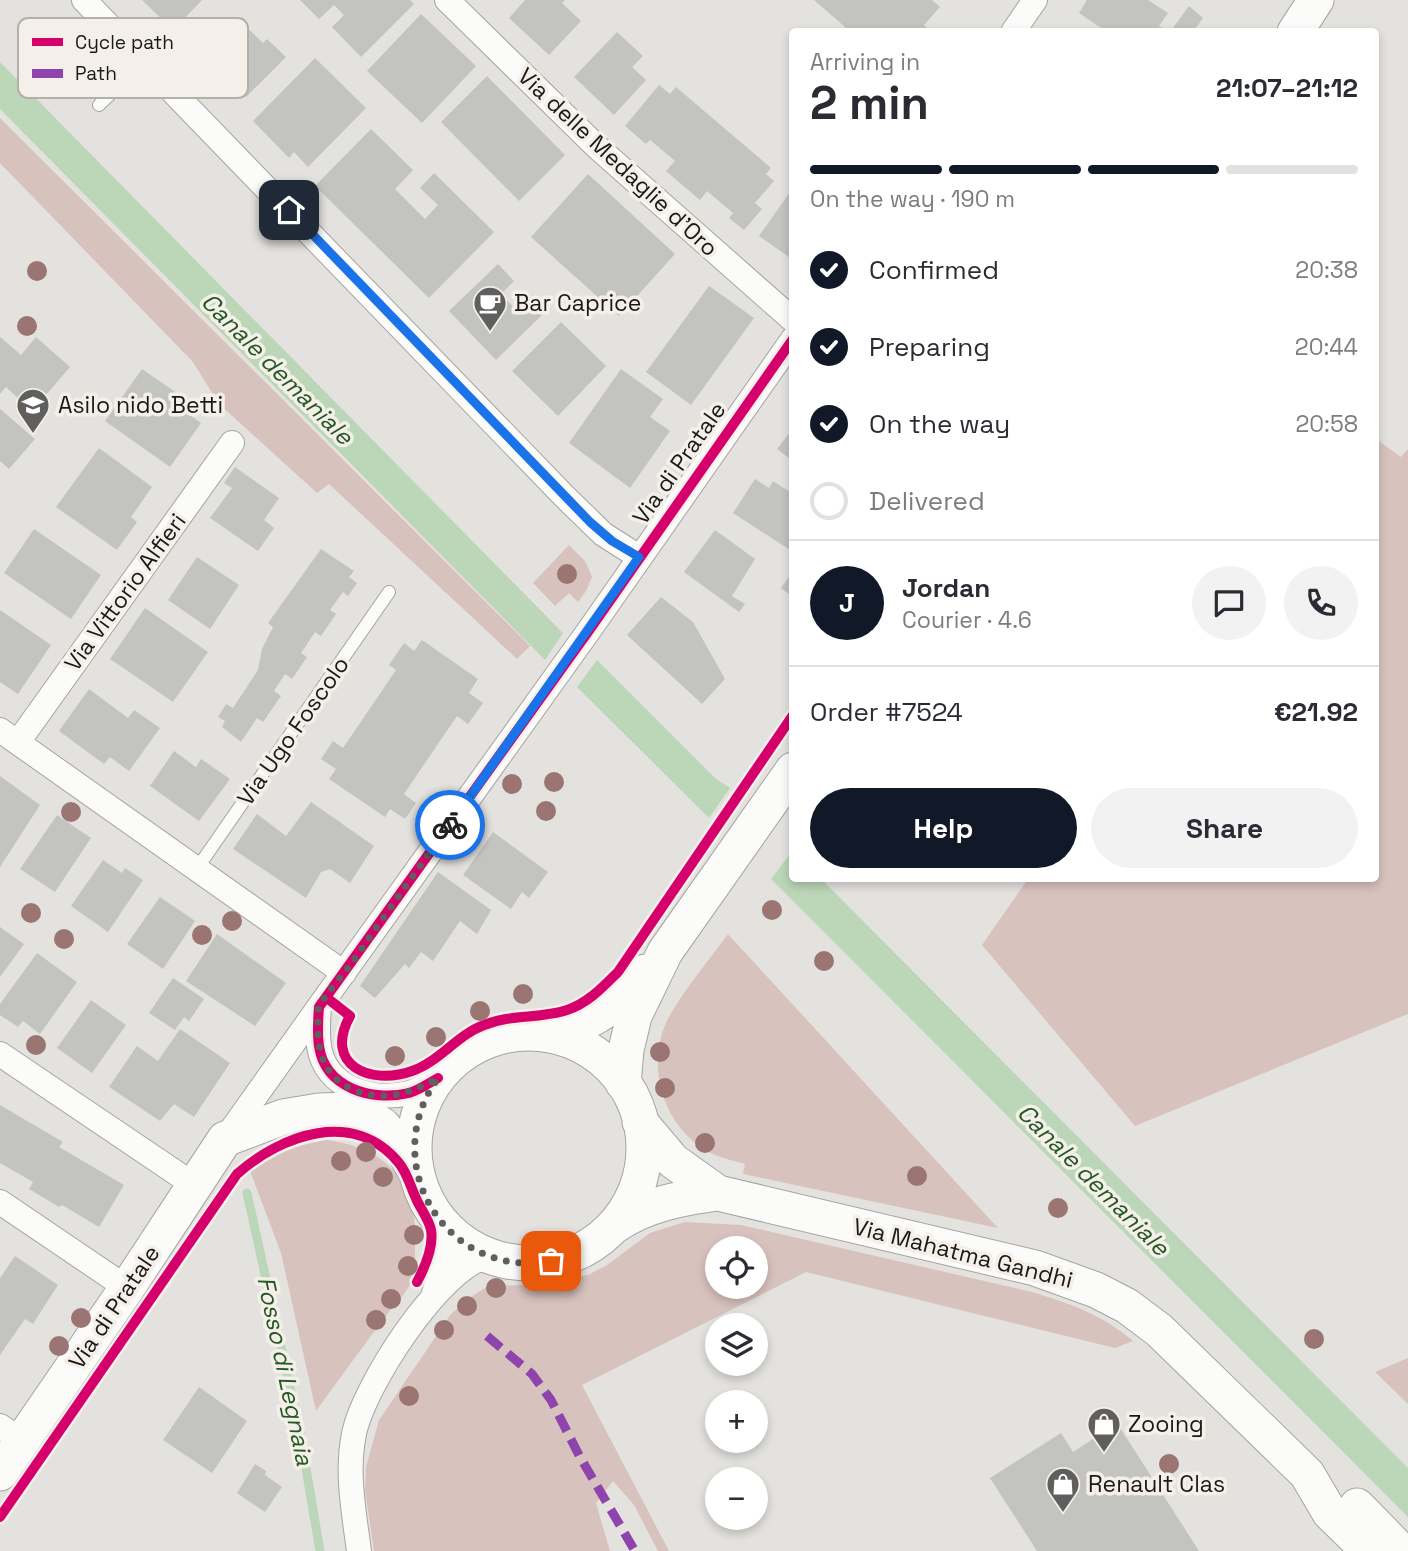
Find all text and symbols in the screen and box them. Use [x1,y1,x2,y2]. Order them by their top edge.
legend [18,18,248,98]
text: Cycle path [75,30,174,55]
text: Arriving in [810,47,920,77]
text: Path [75,61,117,86]
street label: Via delle Medaglie d'Oro [511,61,725,263]
text: 21:07–21:12 [1216,71,1358,105]
text: 2 min [810,74,929,132]
pin [259,180,319,240]
text: On the way · 190 m [810,184,1015,214]
icon: home [270,191,308,229]
icon: check [810,251,848,289]
text: Confirmed [869,253,999,287]
text: 20:38 [1295,255,1358,285]
cafe icon: Bar Caprice [471,284,509,333]
water label: Canale demaniale [195,286,360,452]
place label: Bar Caprice [514,288,642,318]
icon: check [810,328,848,366]
text: Preparing [869,330,990,364]
text: 20:44 [1295,332,1358,362]
school or university icon: Asilo nido Betti [14,386,52,435]
place label: Asilo nido Betti [58,390,223,420]
street label: Via di Pratale [626,396,732,530]
icon: check [810,405,848,443]
text: On the way [869,407,1010,441]
text: 20:58 [1295,409,1358,439]
text: Delivered [869,484,985,518]
street label: Via Vittorio Alfieri [58,507,192,677]
button: chat [1192,566,1266,640]
button: phone [1284,566,1358,640]
text: Jordan [902,571,990,605]
text: J [839,586,855,620]
text: Courier · 4.6 [902,605,1032,635]
street label: Via Ugo Foscolo [230,650,356,812]
text: Order #7524 [810,695,963,729]
text: €21.92 [1274,695,1358,729]
button: Help [810,788,1077,868]
button: Share [1091,788,1358,868]
courier [415,790,485,860]
icon: bike [431,806,469,844]
water label: Canale demaniale [1011,1097,1176,1263]
street label: Via Mahatma Gandhi [850,1211,1076,1295]
pin [521,1231,581,1291]
map controls [705,1236,768,1530]
button: locate [705,1236,768,1299]
street label: Via di Pratale [62,1239,166,1375]
icon: bag [532,1242,570,1280]
water label: Fosso di Legnaia [250,1274,321,1468]
button: layers [705,1313,768,1376]
button: + [705,1390,768,1453]
shop icon: Zooing [1085,1405,1123,1454]
place label: Zooing [1128,1409,1204,1439]
shop icon: Renault Clas [1044,1465,1082,1514]
button: − [705,1467,768,1530]
place label: Renault Clas [1088,1469,1225,1499]

